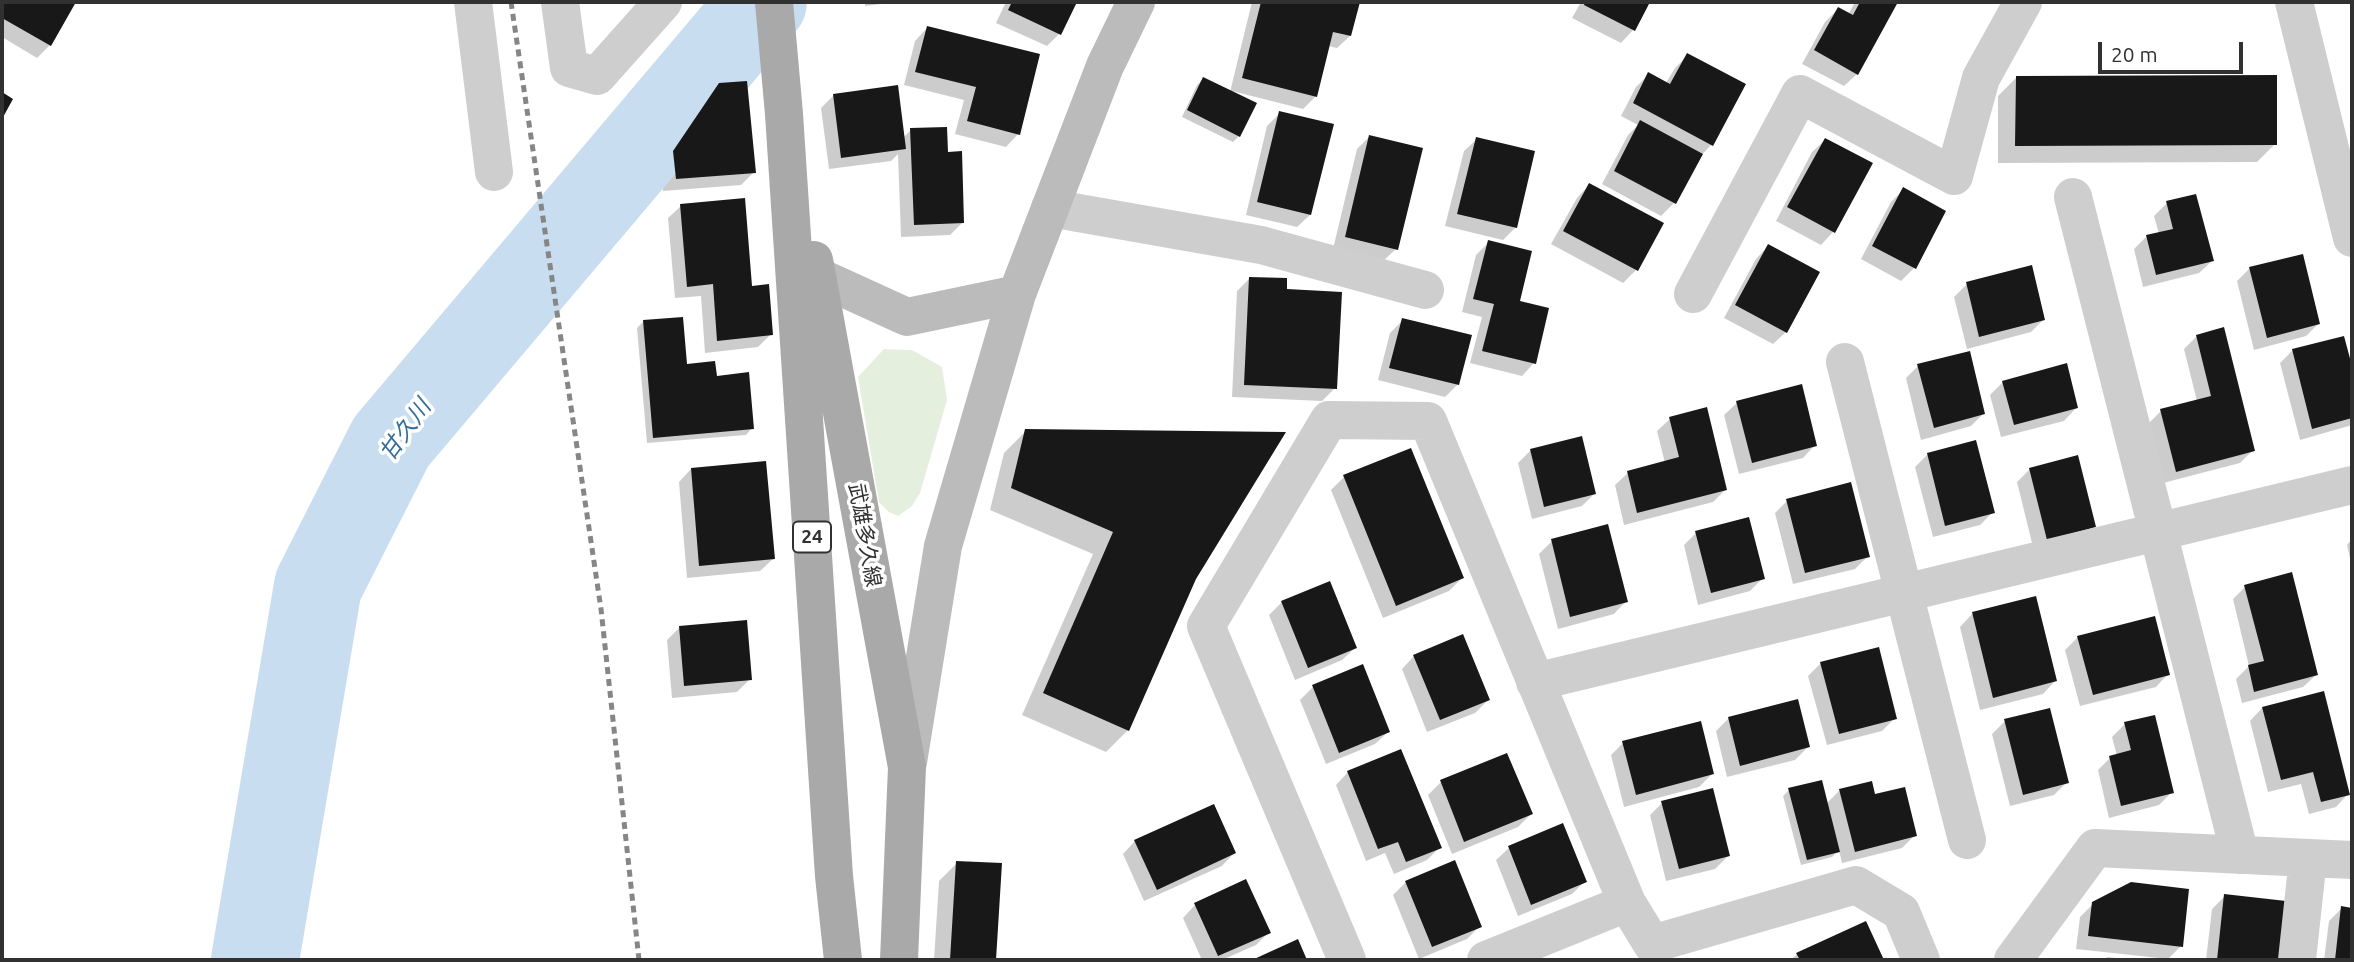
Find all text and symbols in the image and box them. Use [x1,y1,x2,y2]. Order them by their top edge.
scale bar [2102,28,2247,72]
text: 20 m [2111,42,2158,66]
water label: 甘久川 [374,394,436,466]
street label: 武雄多久線 [843,481,887,589]
road number: 24 [793,522,831,552]

